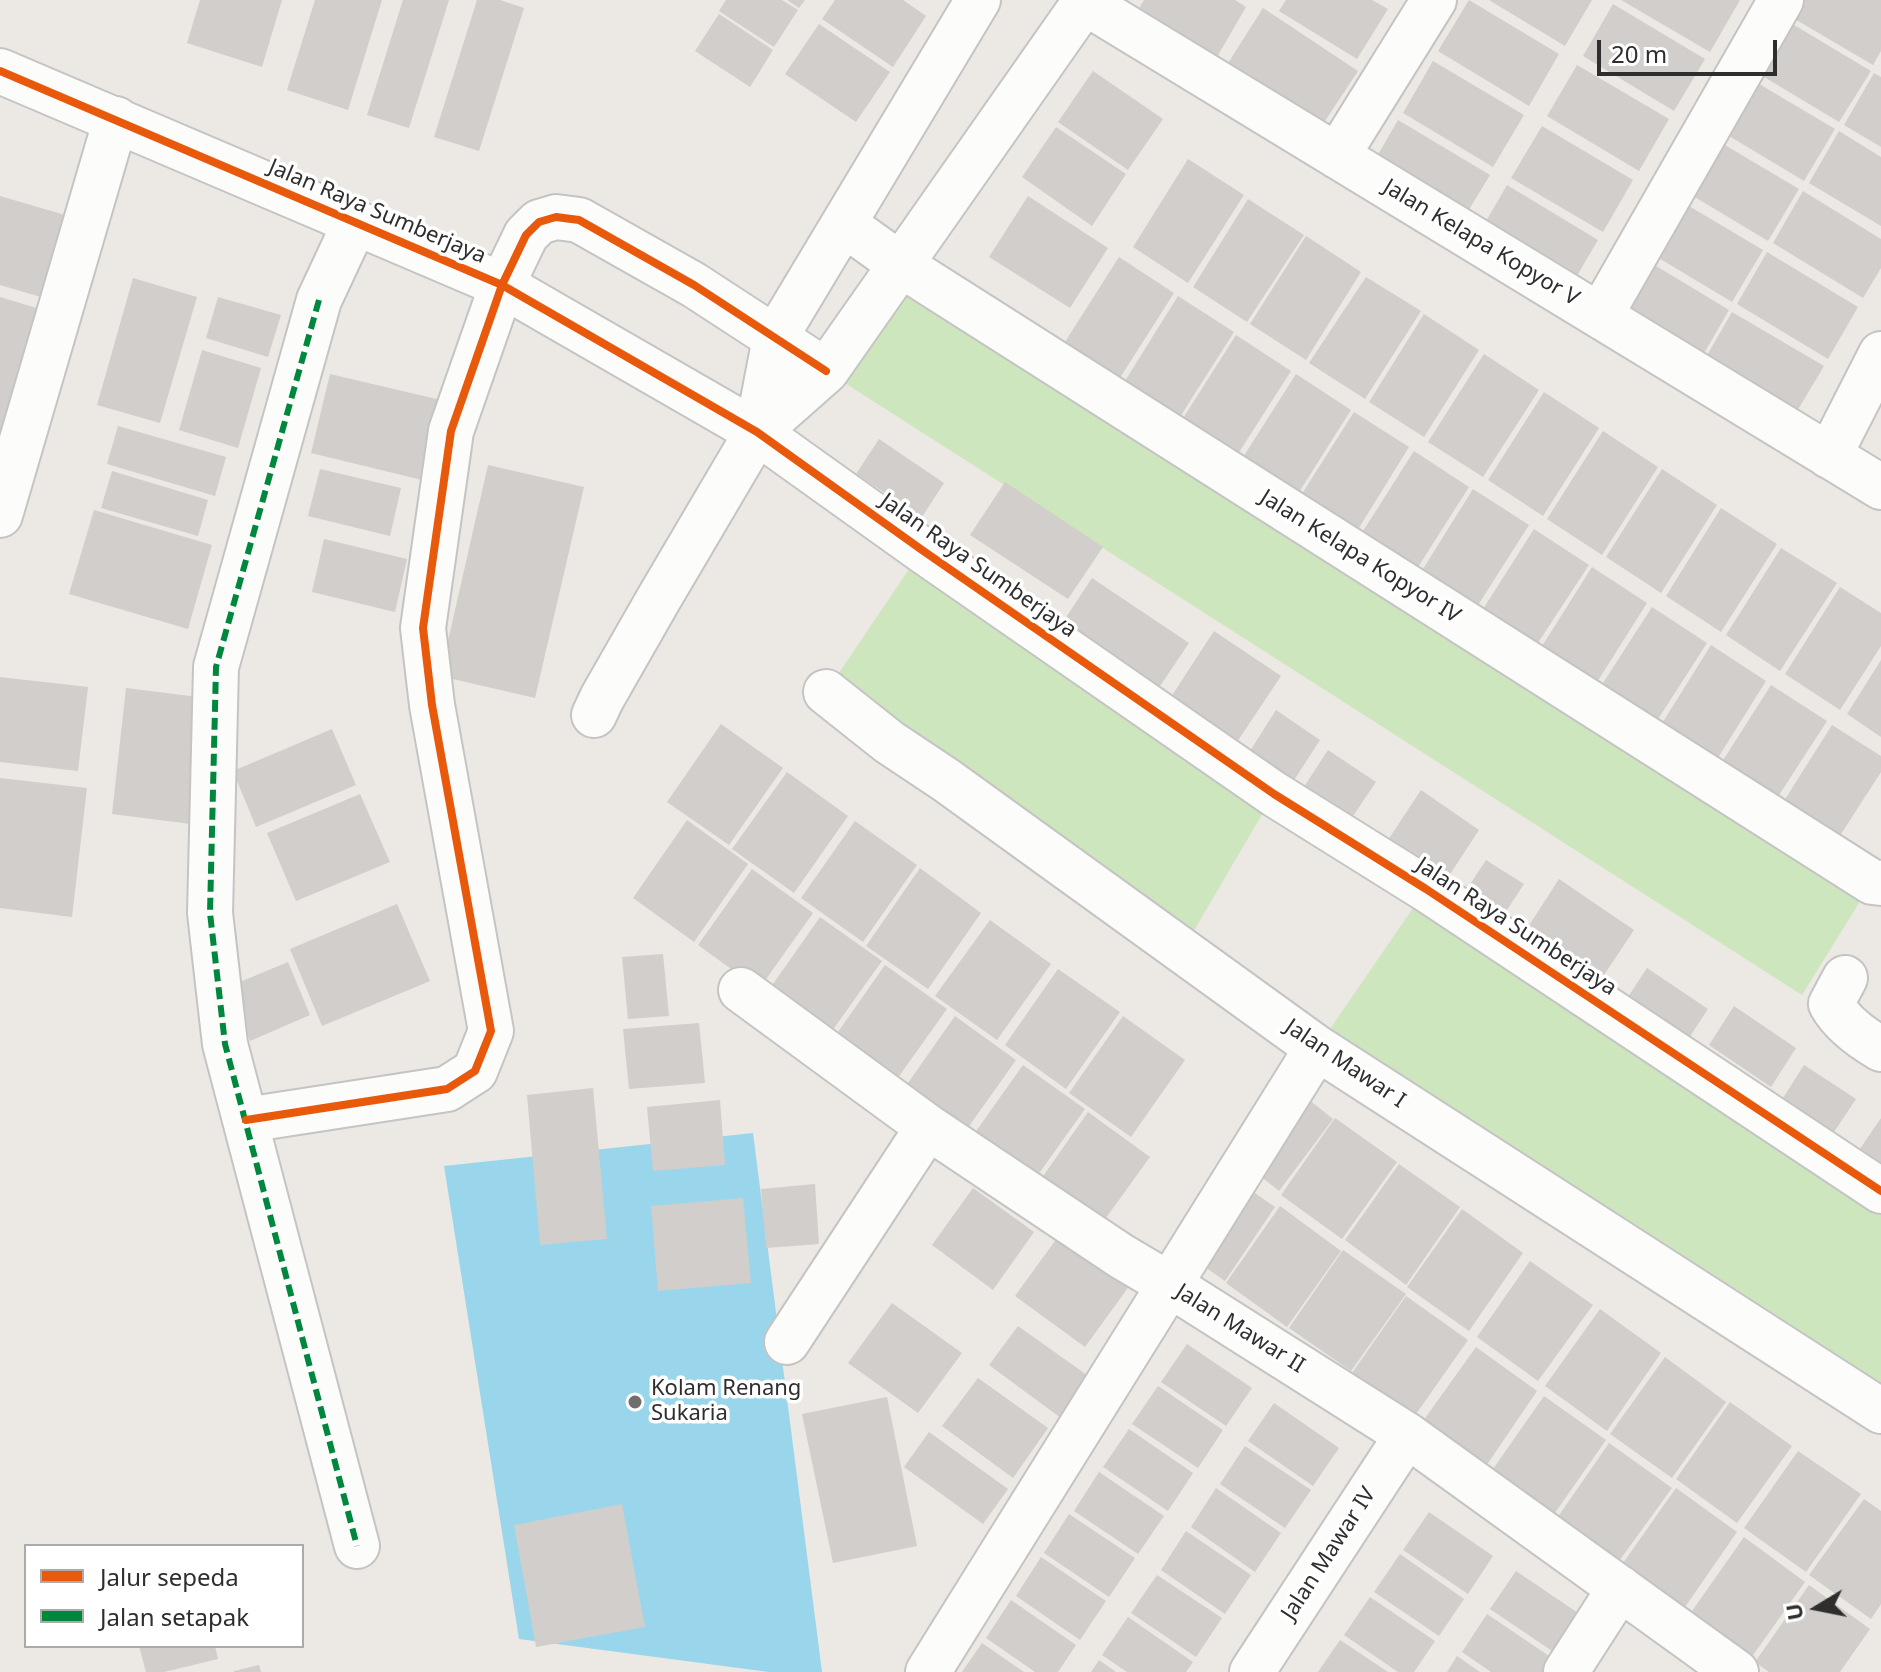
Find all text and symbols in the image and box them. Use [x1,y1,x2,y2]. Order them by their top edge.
scale bar [1601,24,1781,74]
text: 20 m [1611,37,1667,70]
street label: Jalan Raya Sumberjaya [264,154,490,270]
street label: Jalan Kelapa Kopyor V [1378,174,1584,312]
street label: Jalan Kelapa Kopyor IV [1255,485,1465,629]
street label: Jalan Raya Sumberjaya [875,488,1081,644]
street label: Jalan Raya Sumberjaya [1411,852,1621,1002]
street label: Jalan Mawar I [1280,1014,1410,1114]
street label: Jalan Mawar II [1171,1279,1309,1379]
place label: Kolam Renang Sukaria [651,1376,801,1428]
marker: Kolam Renang Sukaria [626,1393,644,1411]
street label: Jalan Mawar IV [1276,1483,1382,1625]
legend [24,1544,304,1648]
text: Jalur sepeda [100,1560,239,1593]
north arrow [1777,1568,1857,1648]
text: Jalan setapak [100,1600,249,1633]
text: U [1777,1601,1810,1623]

